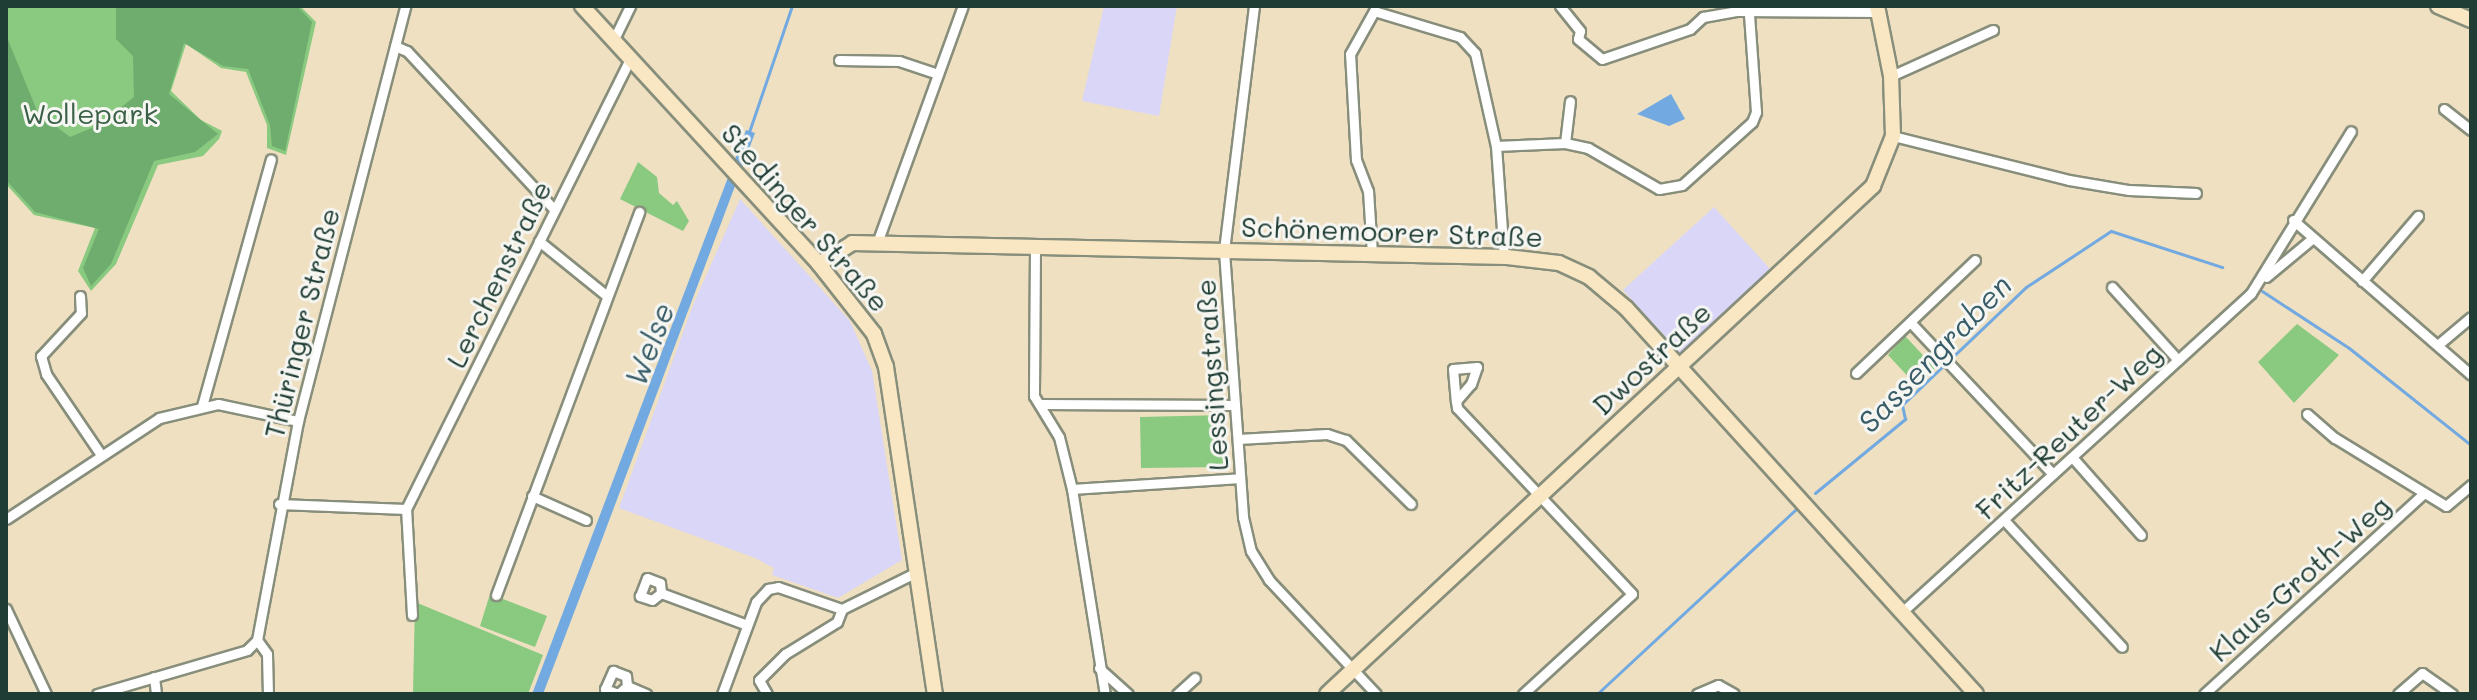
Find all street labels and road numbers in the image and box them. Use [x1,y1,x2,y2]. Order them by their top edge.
street label: Stedinger Straße [715,116,897,318]
street label: Lerchenstraße [438,175,558,373]
street label: Thüringer Straße [256,204,346,442]
street label: Schönemoorer Straße [1240,209,1544,253]
street label: Lessingstraße [1188,278,1234,472]
street label: Dwostraße [1585,295,1717,421]
street label: Fritz-Reuter-Weg [1968,336,2168,526]
street label: Klaus-Groth-Weg [2202,488,2396,668]

